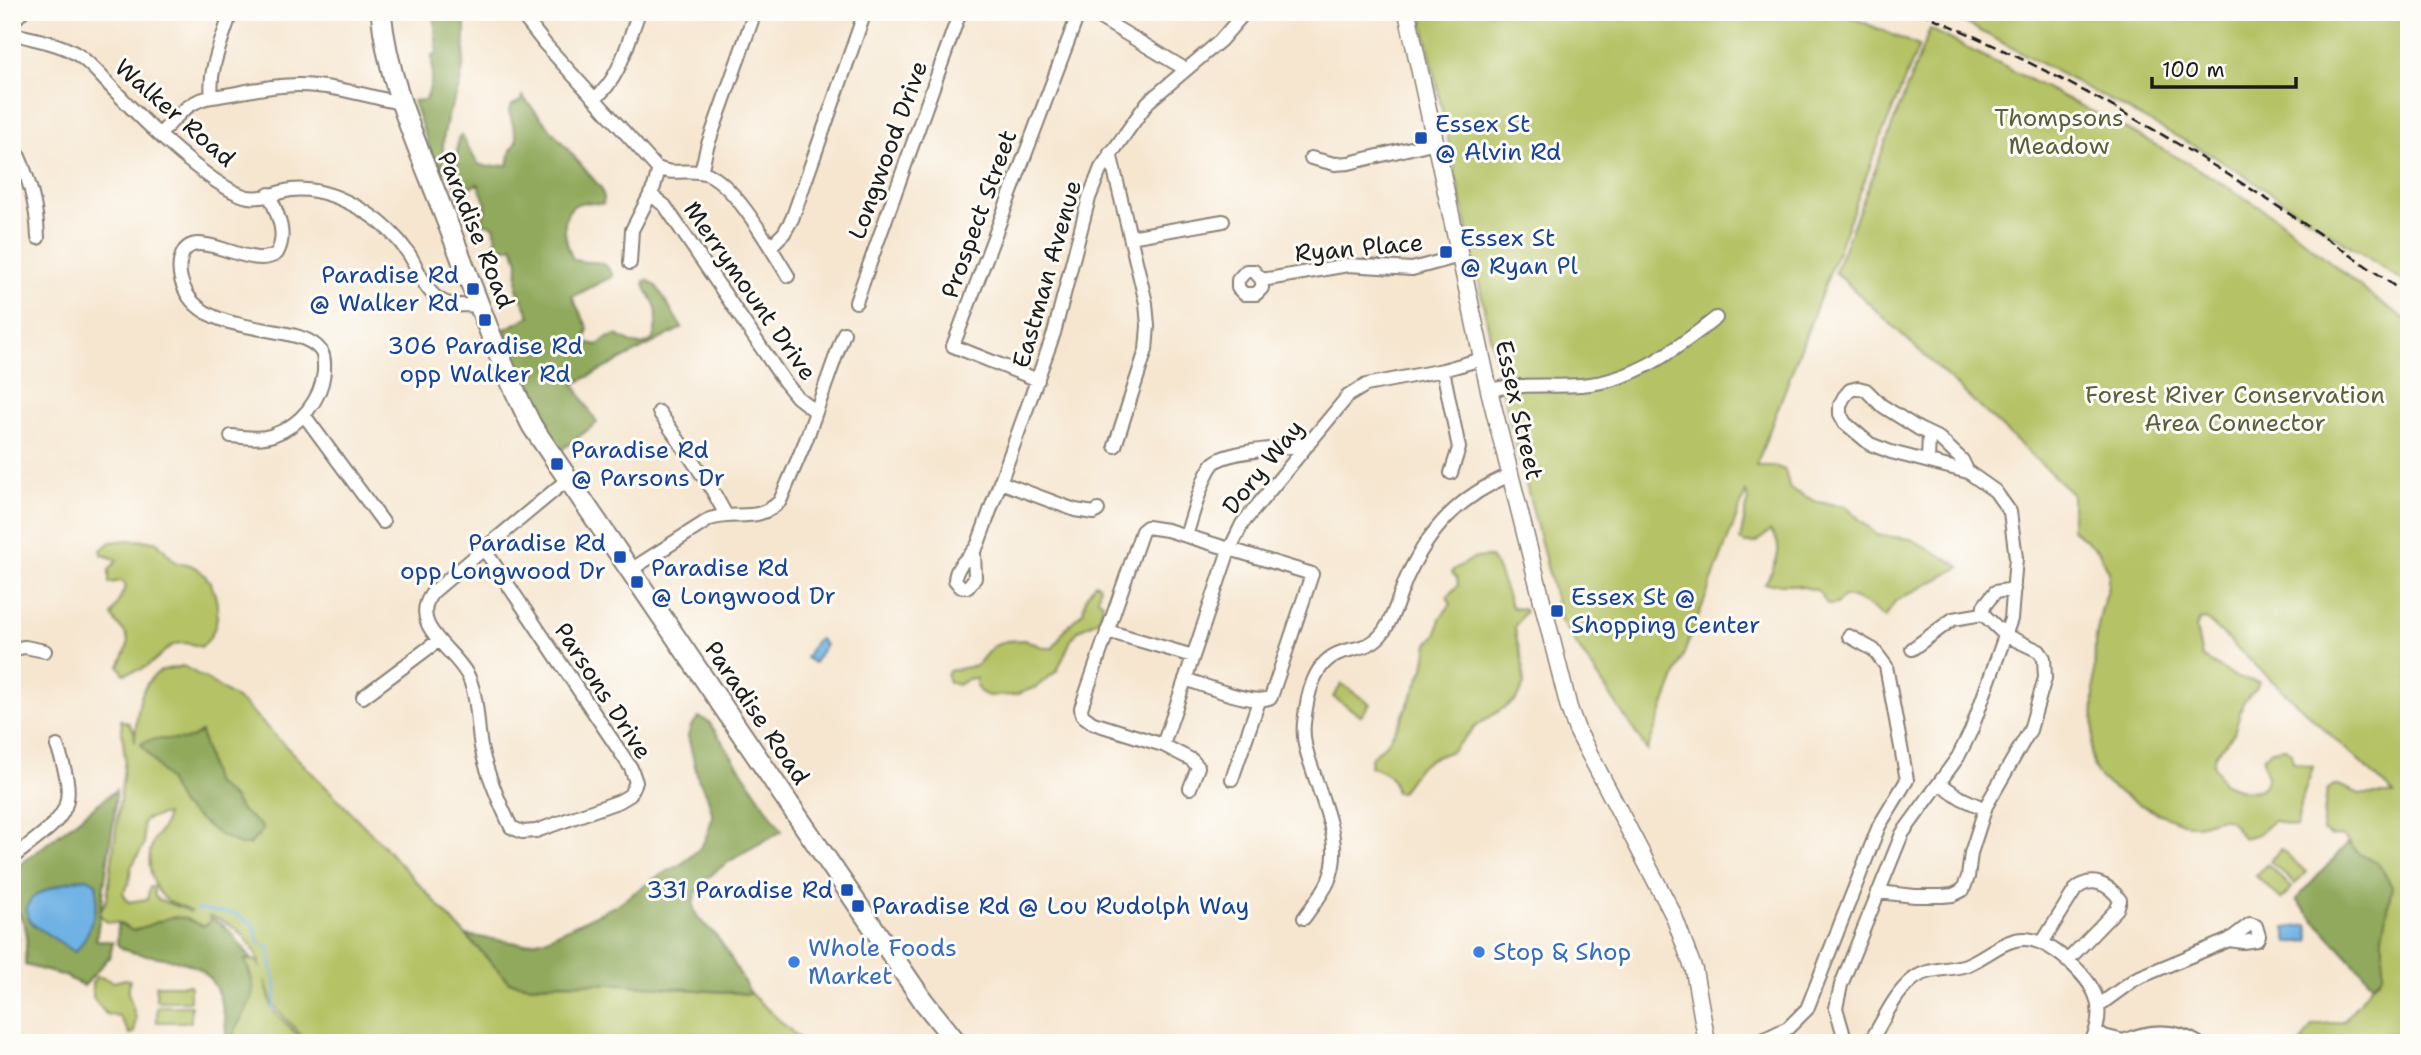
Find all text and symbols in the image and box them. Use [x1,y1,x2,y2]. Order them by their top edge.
scale bar [2152,46,2295,90]
street label: Walker Road [108,52,242,174]
street label: Longwood Drive [841,56,935,244]
text: 100 m [2162,56,2225,84]
park label: Thompsons Meadow [1994,102,2124,162]
place label: Essex St @ Alvin Rd [1435,108,1561,168]
street label: Prospect Street [934,125,1024,303]
marker: Essex St @ Alvin Rd [1413,130,1429,146]
street label: Paradise Road [430,147,522,313]
street label: Eastman Avenue [1005,176,1089,372]
street label: Merrymount Drive [676,195,824,387]
place label: Essex St @ Ryan Pl [1460,222,1578,282]
street label: Ryan Place [1293,226,1425,270]
marker: Essex St @ Ryan Pl [1438,244,1454,260]
place label: Paradise Rd @ Walker Rd [309,259,459,319]
marker: Paradise Rd @ Walker Rd [465,281,481,297]
marker: 306 Paradise Rd opp Walker Rd [477,312,493,328]
place label: 306 Paradise Rd opp Walker Rd [387,330,583,390]
street label: Essex Street [1487,337,1551,483]
park label: Forest River Conservation Area Connector [2085,379,2385,439]
street label: Dory Way [1215,413,1311,521]
place label: Paradise Rd @ Parsons Dr [571,434,725,494]
marker: Paradise Rd @ Parsons Dr [549,456,565,472]
place label: Paradise Rd opp Longwood Dr [400,527,606,587]
marker: Paradise Rd opp Longwood Dr [612,549,628,565]
place label: Paradise Rd @ Longwood Dr [651,552,836,612]
marker: Paradise Rd @ Longwood Dr [629,574,645,590]
place label: Essex St @ Shopping Center [1571,581,1760,641]
marker: Essex St @ Shopping Center [1549,603,1565,619]
street label: Parsons Drive [547,616,659,766]
street label: Paradise Road [697,635,817,791]
place label: 331 Paradise Rd [646,874,833,906]
marker: 331 Paradise Rd [839,882,855,898]
place label: Paradise Rd @ Lou Rudolph Way [872,890,1249,922]
marker: Paradise Rd @ Lou Rudolph Way [850,898,866,914]
place label: Whole Foods Market [808,932,957,992]
place label: Stop & Shop [1493,936,1631,968]
marker: Stop & Shop [1471,944,1487,960]
marker: Whole Foods Market [786,954,802,970]

